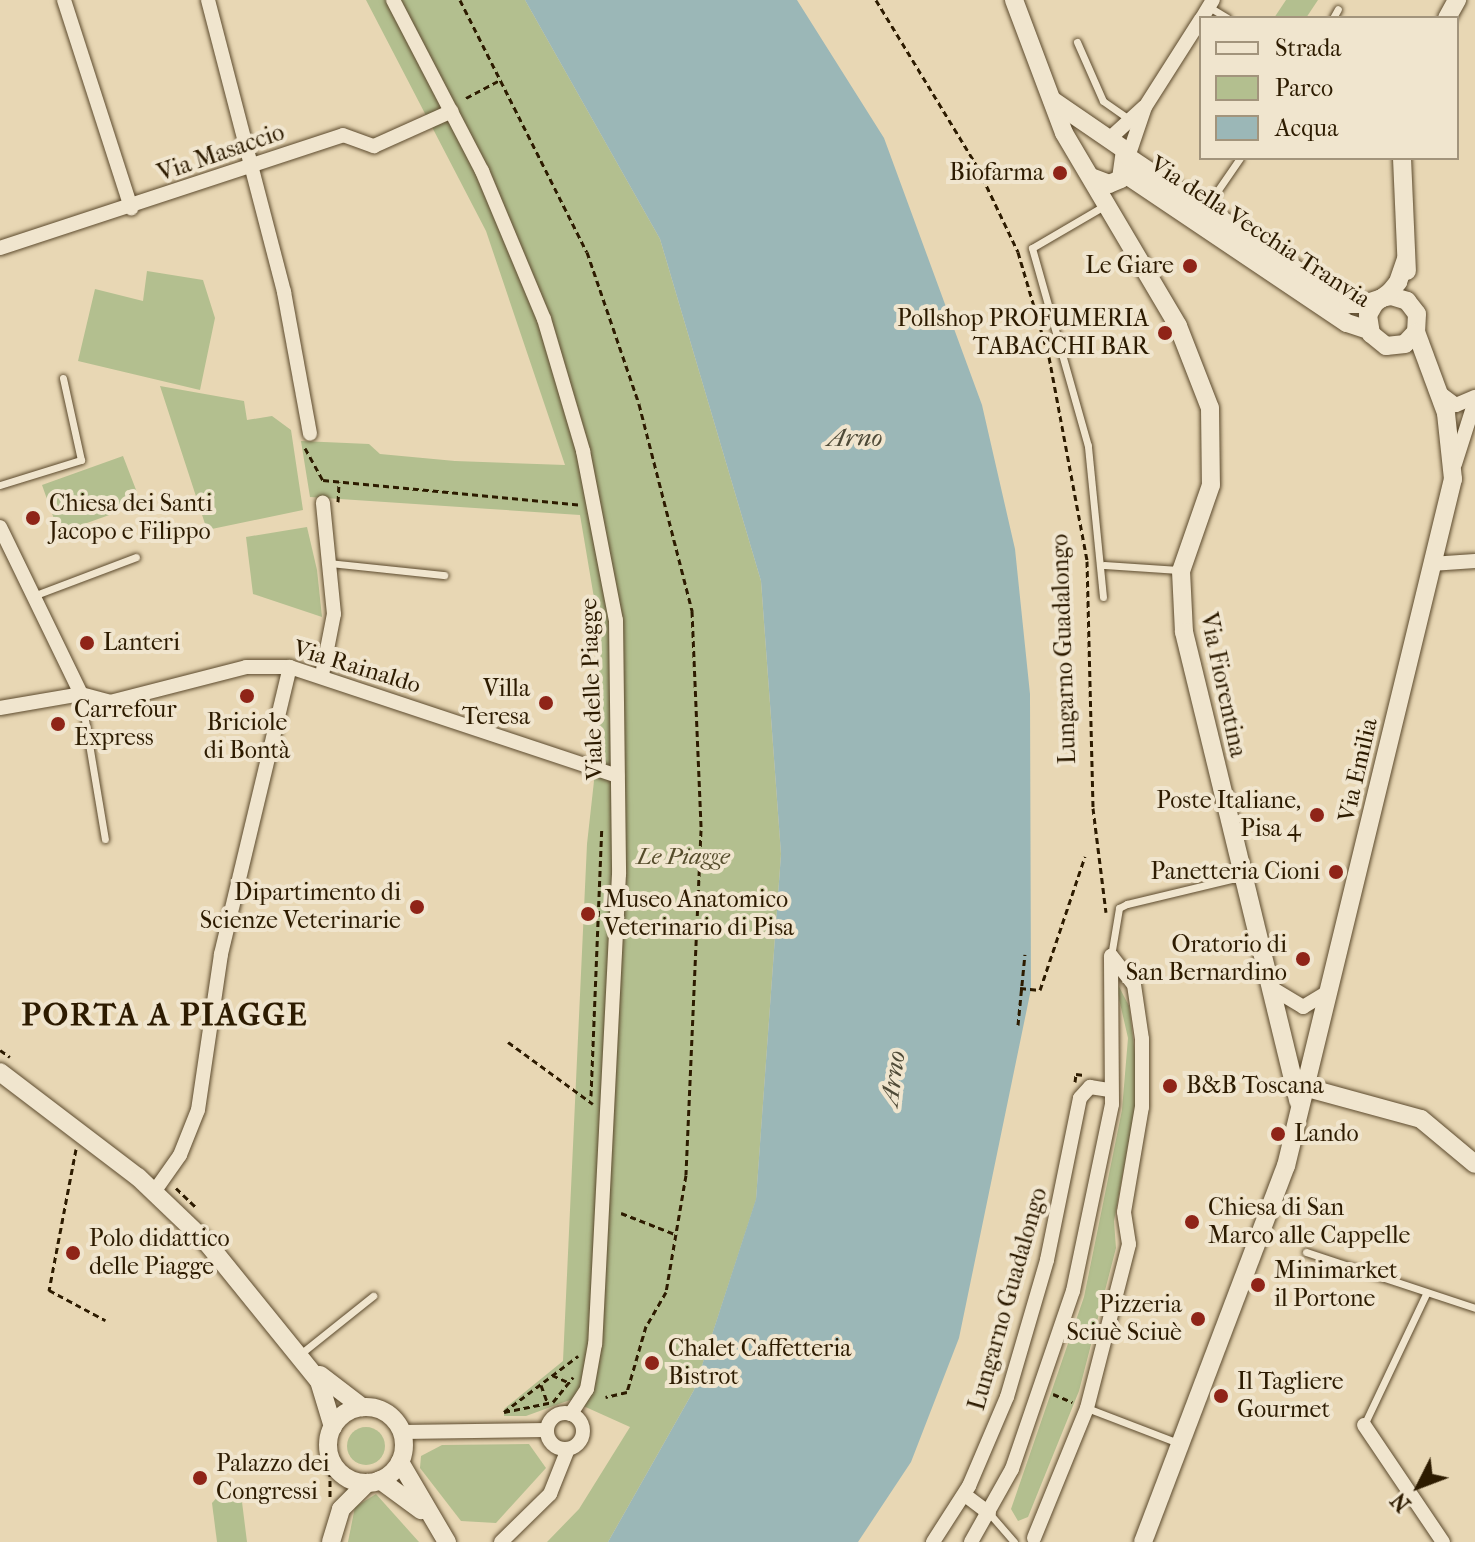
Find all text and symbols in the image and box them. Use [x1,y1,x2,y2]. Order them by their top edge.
legend [1199,16,1459,160]
text: Strada [1275,34,1341,62]
text: Parco [1275,74,1333,102]
text: Acqua [1275,114,1338,142]
street label: Via Masaccio [154,118,288,188]
street label: Via della Vecchia Tranvia [1144,150,1376,314]
place label: Biofarma [949,159,1044,187]
marker: Biofarma [1051,164,1069,182]
place label: Le Giare [1085,252,1174,280]
marker: Le Giare [1181,257,1199,275]
place label: Pollshop PROFUMERIA TABACCHI BAR [897,305,1149,361]
marker: Pollshop PROFUMERIA TABACCHI BAR [1156,324,1174,342]
water label: Arno [827,422,883,454]
place label: Chiesa dei Santi Jacopo e Filippo [49,490,213,546]
marker: Chiesa dei Santi Jacopo e Filippo [24,509,42,527]
street label: Lungarno Guadalongo [1046,533,1082,765]
street label: Viale delle Piagge [574,597,610,781]
street label: Via Fiorentina [1194,610,1252,760]
place label: Lanteri [103,629,180,657]
marker: Lanteri [78,634,96,652]
street label: Via Rainaldo [290,634,424,700]
place label: Villa Teresa [462,675,530,731]
marker: Briciole di Bontà [238,687,256,705]
marker: Villa Teresa [537,694,555,712]
place label: Carrefour Express [74,696,177,752]
place label: Briciole di Bontà [204,709,290,765]
marker: Carrefour Express [49,715,67,733]
street label: Via Emilia [1332,715,1384,825]
place label: Poste Italiane, Pisa 4 [1156,787,1301,843]
marker: Poste Italiane, Pisa 4 [1308,806,1326,824]
park label: Le Piagge [636,843,730,871]
place label: Panetteria Cioni [1150,858,1320,886]
marker: Panetteria Cioni [1327,863,1345,881]
place label: Dipartimento di Scienze Veterinarie [200,879,401,935]
place label: Museo Anatomico Veterinario di Pisa [604,886,794,942]
marker: Dipartimento di Scienze Veterinarie [408,898,426,916]
marker: Museo Anatomico Veterinario di Pisa [579,905,597,923]
place label: Oratorio di San Bernardino [1126,931,1287,987]
marker: Oratorio di San Bernardino [1294,950,1312,968]
district label: PORTA A PIAGGE [22,996,308,1034]
water label: Arno [874,1049,912,1107]
place label: B&B Toscana [1186,1072,1324,1100]
marker: B&B Toscana [1161,1077,1179,1095]
place label: Lando [1294,1120,1359,1148]
marker: Lando [1269,1125,1287,1143]
street label: Lungarno Guadalongo [962,1184,1054,1414]
place label: Chiesa di San Marco alle Cappelle [1208,1194,1410,1250]
marker: Chiesa di San Marco alle Cappelle [1183,1213,1201,1231]
place label: Polo didattico delle Piagge [89,1225,230,1281]
marker: Polo didattico delle Piagge [64,1244,82,1262]
place label: Minimarket il Portone [1274,1257,1398,1313]
marker: Minimarket il Portone [1249,1276,1267,1294]
place label: Pizzeria Sciuè Sciuè [1066,1291,1182,1347]
marker: Pizzeria Sciuè Sciuè [1189,1310,1207,1328]
place label: Chalet Caffetteria Bistrot [668,1335,851,1391]
marker: Chalet Caffetteria Bistrot [643,1354,661,1372]
place label: Il Tagliere Gourmet [1237,1368,1344,1424]
marker: Il Tagliere Gourmet [1212,1387,1230,1405]
north arrow [1379,1446,1459,1526]
place label: Palazzo dei Congressi [216,1450,330,1506]
marker: Palazzo dei Congressi [191,1469,209,1487]
text: N [1386,1487,1416,1517]

